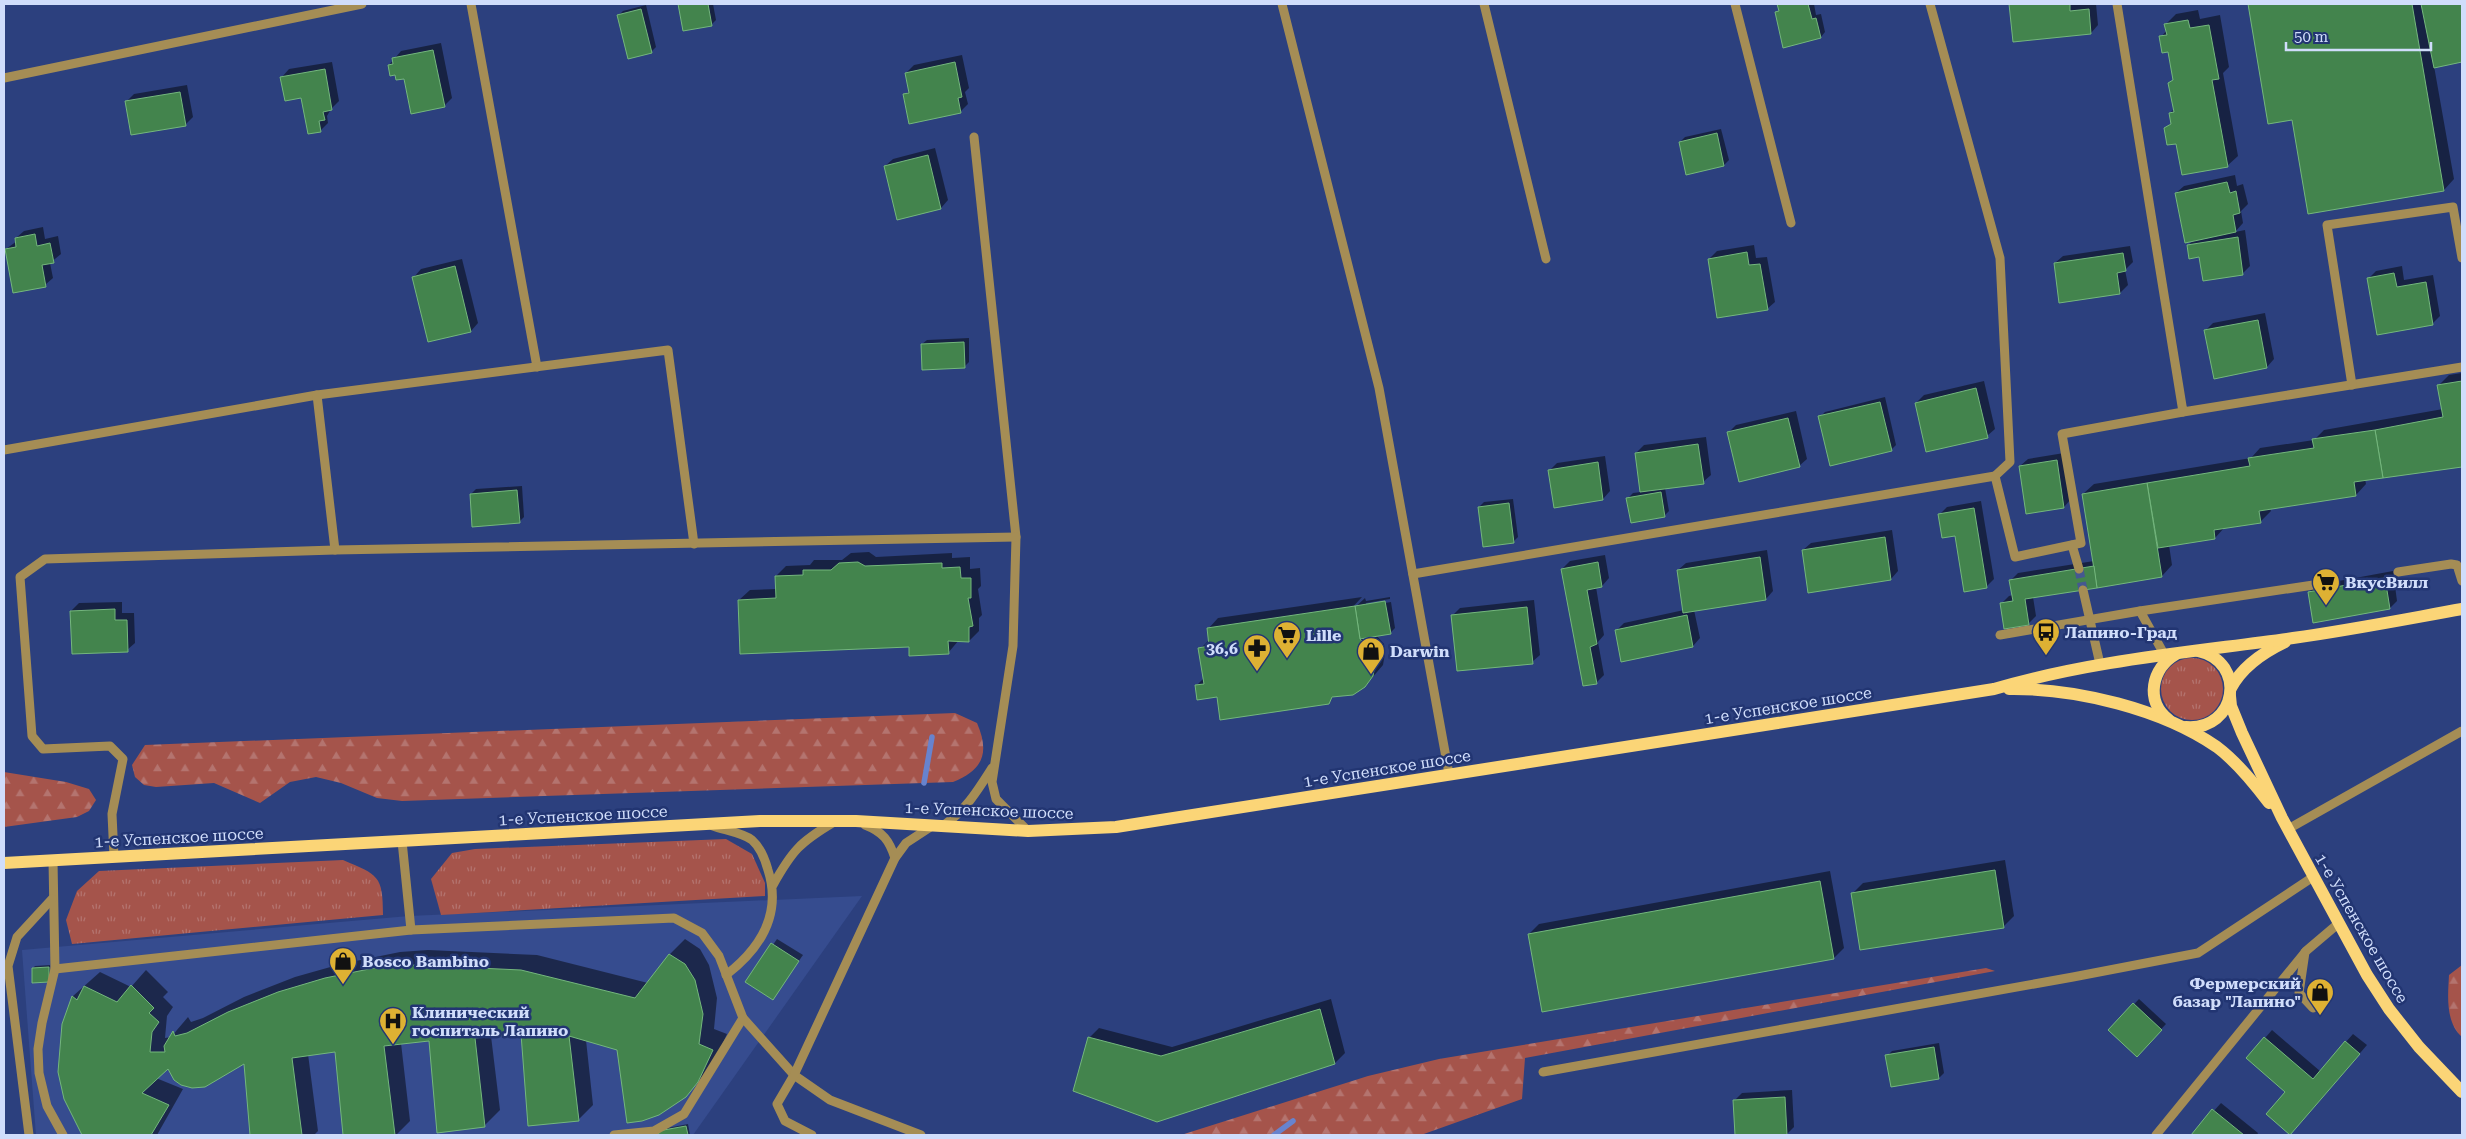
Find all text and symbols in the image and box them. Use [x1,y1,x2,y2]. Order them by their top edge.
scale bar [2286,20,2431,52]
text: 50 m [2294,28,2329,46]
supermarket icon: ВкусВилл [2311,567,2341,606]
place label: ВкусВилл [2345,573,2428,592]
bus stop icon: Лапино-Град [2031,617,2061,656]
supermarket icon: Lille [1272,620,1302,659]
place label: Лапино-Град [2065,623,2177,642]
place label: Lille [1306,626,1341,645]
pharmacy icon: 36,6 [1242,633,1272,672]
shop icon: Darwin [1356,636,1386,675]
place label: 36,6 [1206,639,1238,658]
place label: Darwin [1390,642,1450,661]
street label: 1-е Успенское шоссе [1703,683,1873,728]
street label: 1-е Успенское шоссе [1302,746,1472,791]
street label: 1-е Успенское шоссе [904,798,1074,823]
street label: 1-е Успенское шоссе [498,802,668,829]
street label: 1-е Успенское шоссе [94,824,264,851]
street label: 1-е Успенское шоссе [2311,850,2412,1006]
shop icon: Bosco Bambino [328,946,358,985]
place label: Bosco Bambino [362,952,489,971]
place label: Фермерский базар "Лапино" [2172,974,2301,1011]
shop icon: Фермерский базар "Лапино" [2305,977,2335,1016]
place label: Клинический госпиталь Лапино [412,1003,568,1040]
hospital icon: Клинический госпиталь Лапино [378,1006,408,1045]

